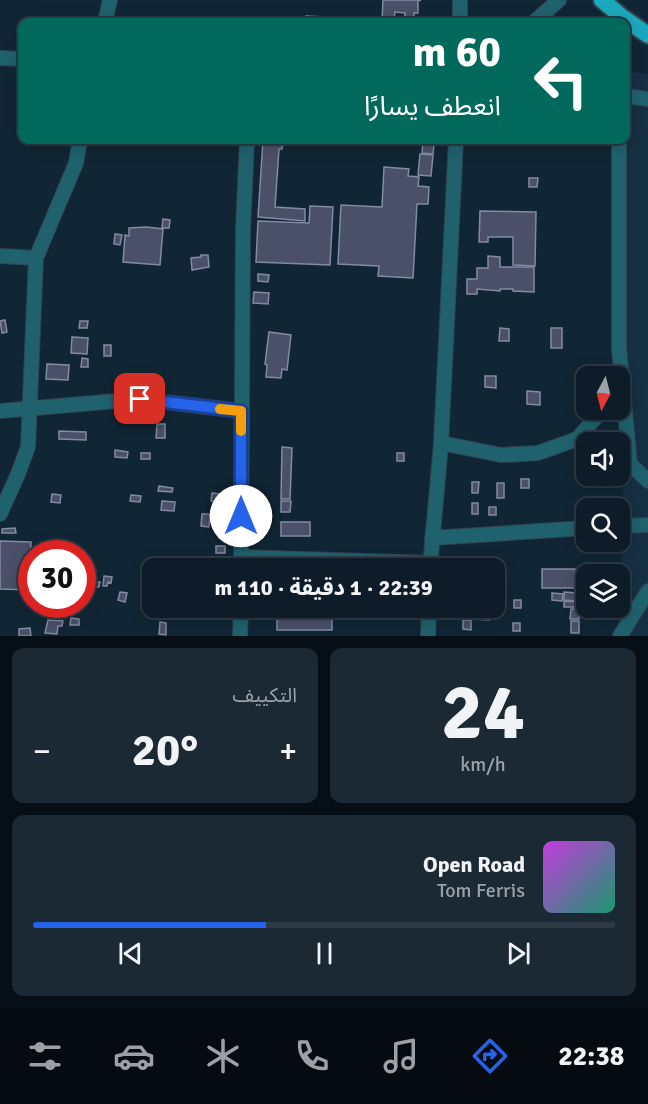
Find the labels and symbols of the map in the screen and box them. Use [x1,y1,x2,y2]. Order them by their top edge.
north arrow [576,366,630,420]
pin [114,373,165,424]
position arrow [209,484,273,548]
speed limit sign: 30 [18,540,96,618]

